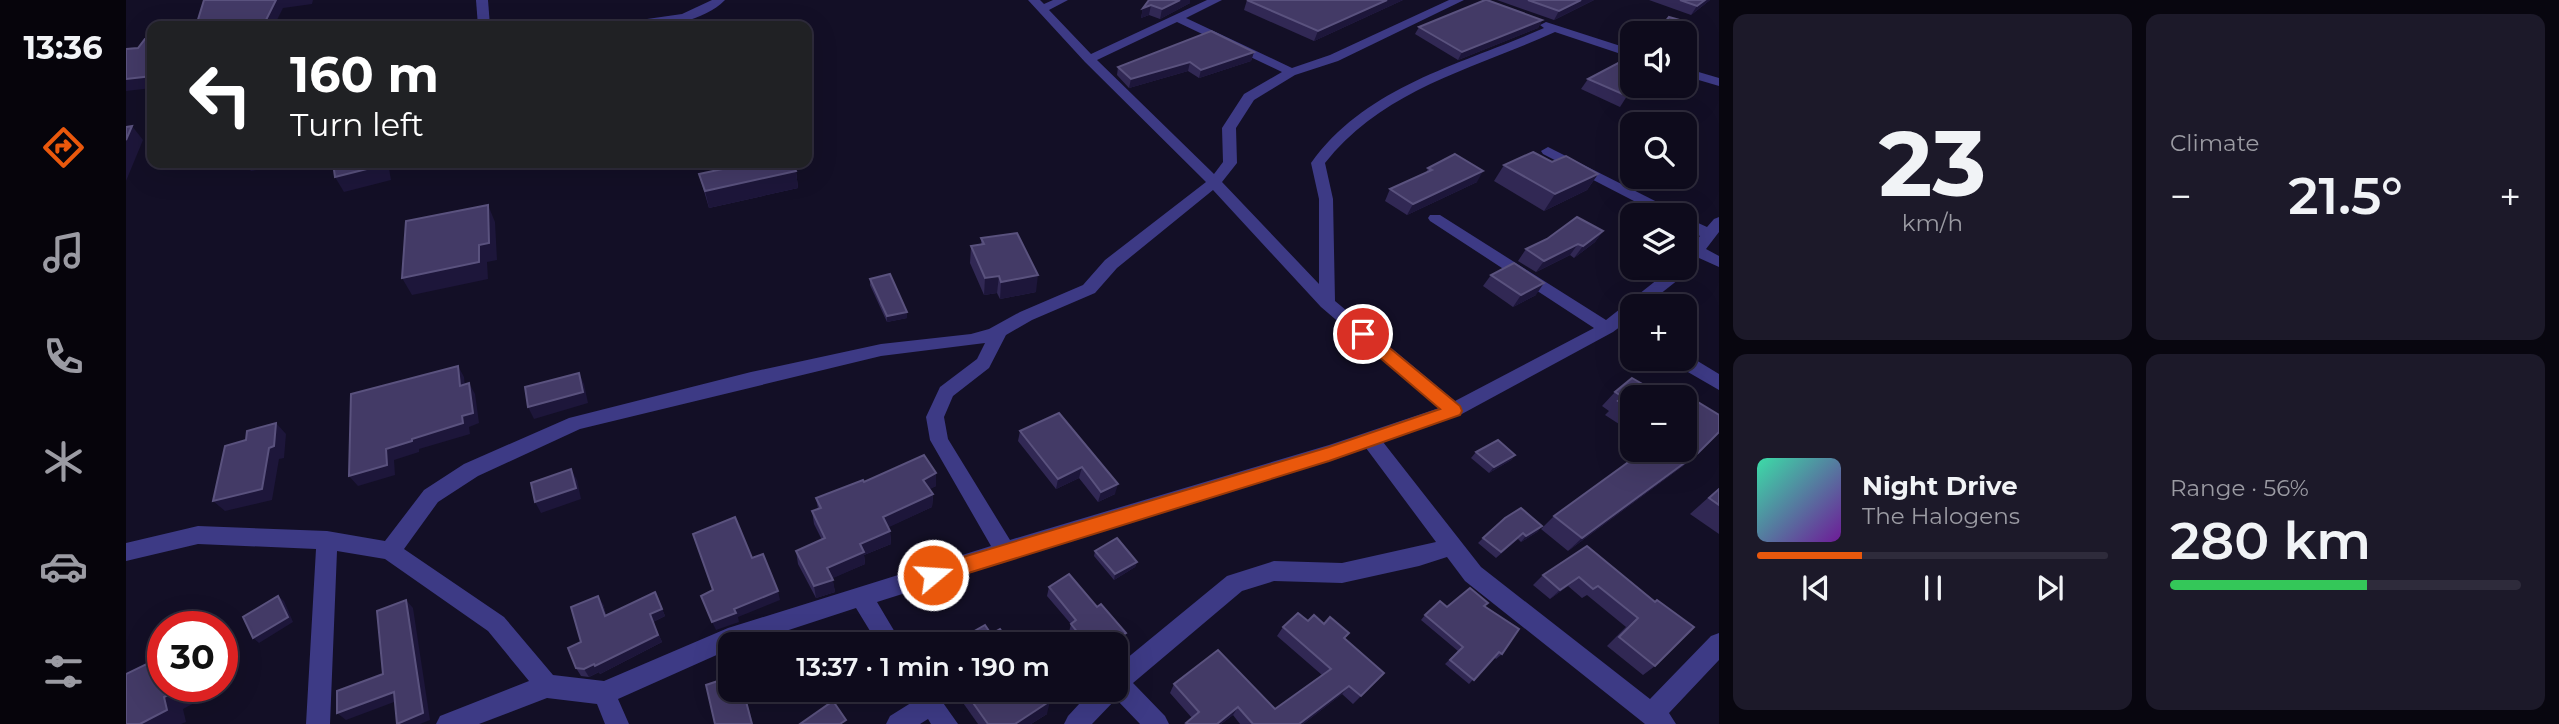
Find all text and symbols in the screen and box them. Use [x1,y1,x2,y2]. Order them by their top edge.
map controls [1620,21,1697,462]
button: sound [1620,21,1697,98]
text: 13:36 [23,28,103,67]
text: 160 m [290,45,439,104]
icon: left [175,49,266,140]
text: Turn left [290,105,424,144]
text: 23 [1879,108,1986,219]
button: search [1620,112,1697,189]
icon: directions [39,123,88,172]
text: Climate [2170,129,2259,157]
text: 21.5° [2288,164,2403,227]
text: − [2170,173,2192,220]
text: + [2499,173,2521,220]
button: layers [1620,203,1697,280]
text: km/h [1902,209,1963,237]
icon: music [39,228,88,277]
button: + [1620,294,1697,371]
pin [1333,304,1393,364]
icon: arrive [1344,315,1382,353]
icon: phone [39,332,88,381]
button: − [1620,385,1697,462]
icon: climate [39,437,88,486]
text: Night Drive [1862,470,2018,502]
text: Range · 56% [2170,474,2309,502]
text: The Halogens [1862,502,2020,530]
text: 280 km [2170,509,2371,572]
position arrow [896,538,970,612]
icon: car [39,542,88,591]
icon: previous [1797,569,1835,607]
icon: pause [1914,569,1952,607]
icon: next [2031,569,2069,607]
speed limit sign: 30 [147,611,238,702]
icon: filters [39,647,88,696]
text: 13:37 · 1 min · 190 m [796,651,1050,683]

